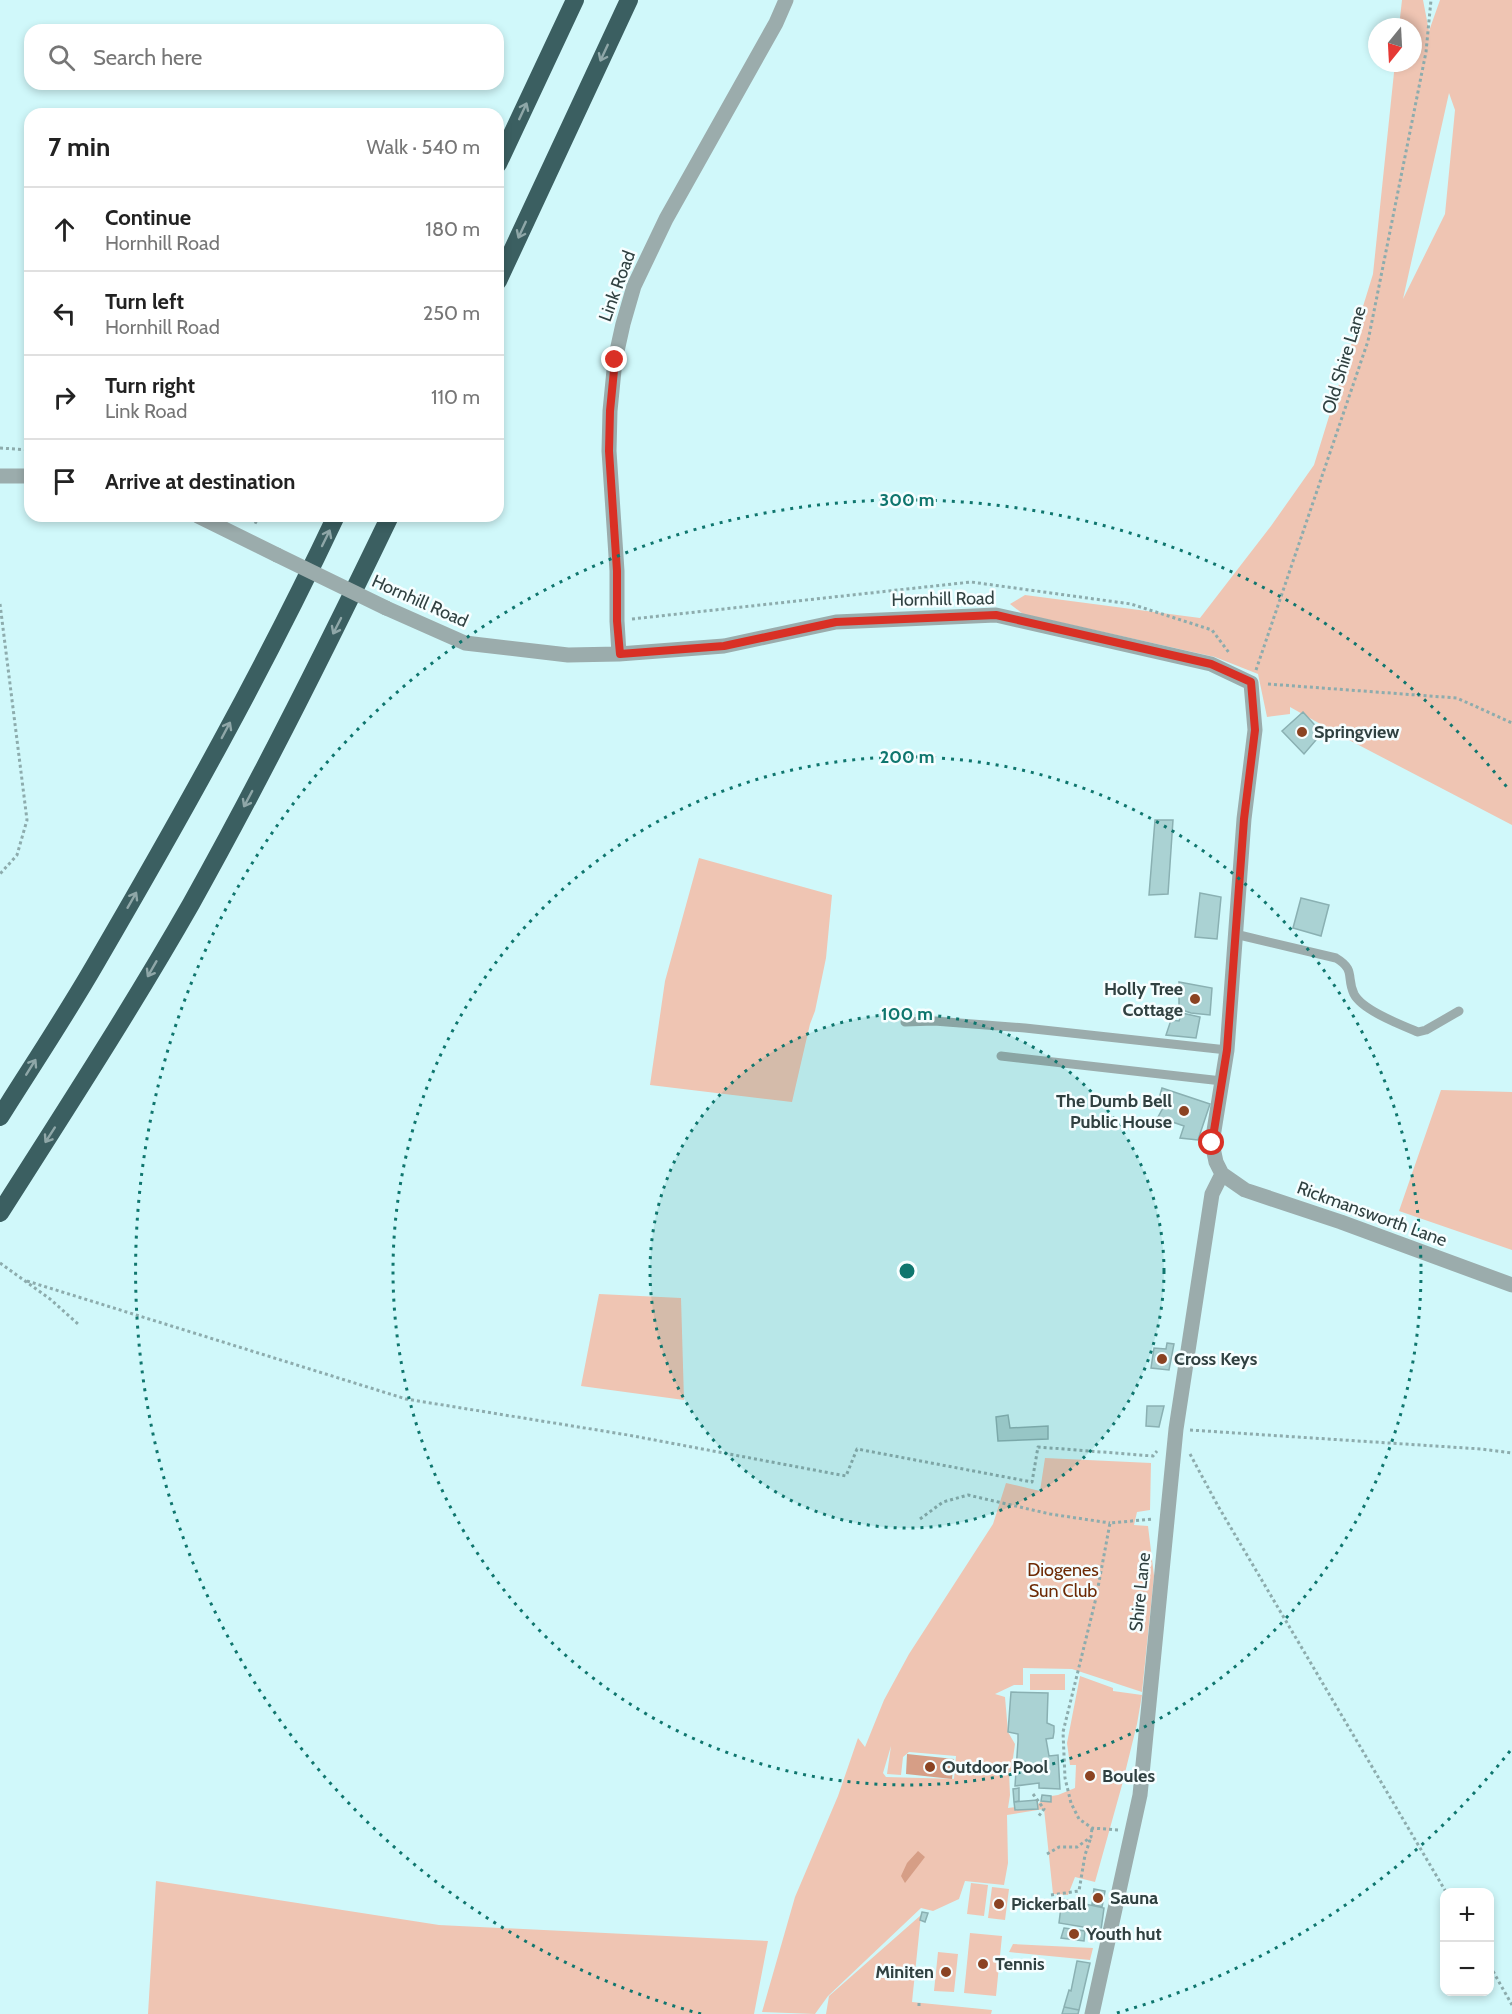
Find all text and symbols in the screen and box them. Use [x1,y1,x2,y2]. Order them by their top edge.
north arrow [1368,18,1422,72]
search box [24,24,504,90]
icon: search [45,41,78,74]
one-way arrow [598,43,610,61]
text: Search here [93,44,202,71]
one-way arrow [517,102,529,120]
text: 7 min [48,131,110,163]
text: Walk · 540 m [366,135,480,159]
text: Continue [105,204,191,231]
icon: ahead [48,213,81,246]
text: 180 m [425,217,480,241]
one-way arrow [515,220,527,238]
text: Hornhill Road [105,231,220,255]
street label: Link Road [594,247,640,325]
text: Turn left [105,288,184,315]
icon: left [48,297,81,330]
text: 250 m [423,301,480,325]
street label: Old Shire Lane [1317,303,1371,417]
text: Hornhill Road [105,315,220,339]
route end [601,346,627,372]
text: Turn right [105,372,195,399]
icon: right [48,381,81,414]
text: 110 m [431,385,480,409]
text: Link Road [105,399,187,423]
icon: arrive [48,465,81,498]
text: Arrive at destination [105,468,295,495]
text: 300 m [880,489,934,511]
one-way arrow [320,529,332,547]
street label: Hornhill Road [368,570,472,632]
street label: Hornhill Road [891,587,995,611]
one-way arrow [331,616,343,634]
one-way arrow [221,721,232,739]
place label: Springview [1314,721,1399,743]
marker: Springview [1295,725,1309,739]
text: 200 m [880,746,934,768]
one-way arrow [242,789,253,807]
one-way arrow [126,892,138,909]
one-way arrow [146,960,158,977]
place label: Holly Tree Cottage [1104,978,1183,1021]
marker: Holly Tree Cottage [1188,992,1202,1006]
text: 100 m [881,1003,933,1025]
one-way arrow [26,1059,38,1076]
place label: The Dumb Bell Public House [1056,1090,1172,1133]
marker: The Dumb Bell Public House [1177,1104,1191,1118]
one-way arrow [44,1126,56,1143]
route start [1198,1129,1224,1155]
street label: Rickmansworth Lane [1294,1177,1450,1251]
centre of rings [897,1261,917,1281]
place label: Cross Keys [1174,1348,1258,1370]
marker: Cross Keys [1155,1352,1169,1366]
street label: Shire Lane [1125,1551,1155,1633]
park label: Diogenes Sun Club [1027,1559,1099,1602]
place label: Outdoor Pool [942,1756,1049,1778]
marker: Outdoor Pool [923,1760,937,1774]
place label: Boules [1102,1765,1155,1787]
marker: Boules [1083,1769,1097,1783]
place label: Sauna [1110,1887,1158,1909]
map controls [1440,1888,1494,1996]
button: + [1440,1888,1494,1942]
marker: Sauna [1091,1891,1105,1905]
place label: Pickerball [1011,1893,1087,1915]
marker: Pickerball [992,1897,1006,1911]
place label: Youth hut [1085,1923,1162,1945]
marker: Youth hut [1067,1927,1081,1941]
button: − [1440,1942,1494,1996]
place label: Tennis [995,1953,1045,1975]
marker: Tennis [976,1957,990,1971]
place label: Miniten [875,1961,934,1983]
marker: Miniten [939,1965,953,1979]

